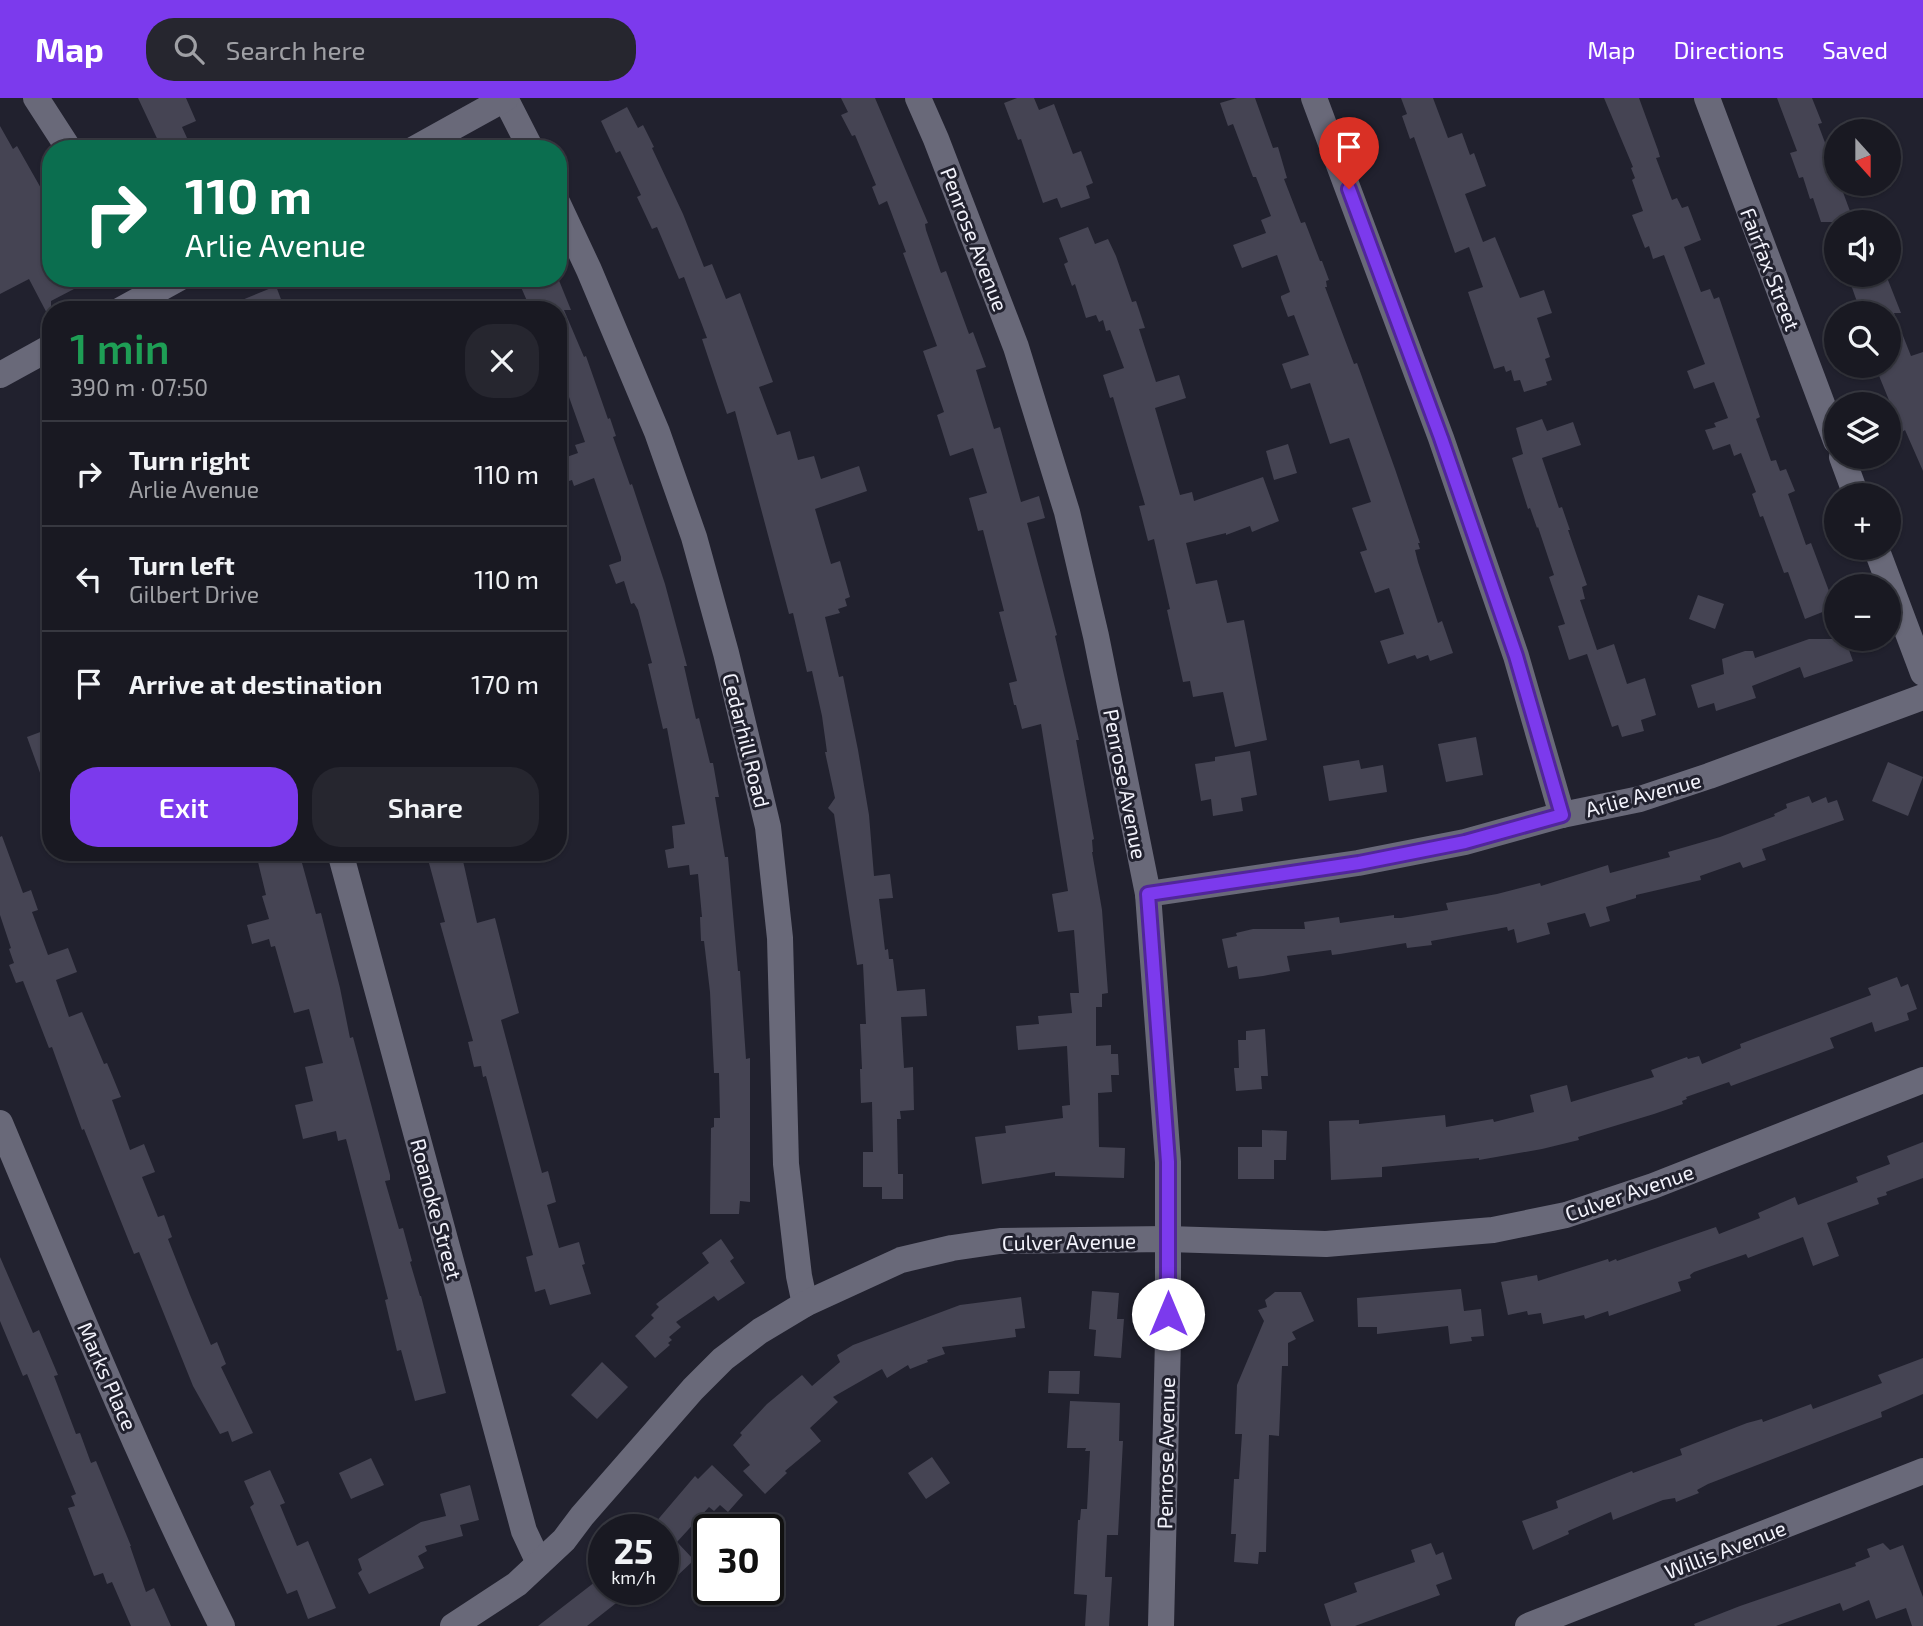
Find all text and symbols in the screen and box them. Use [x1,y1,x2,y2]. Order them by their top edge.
search box [146,18,636,81]
text: Map [35,29,104,69]
icon: search [170,30,208,68]
text: Search here [226,34,365,65]
text: Map [1587,35,1635,64]
text: Directions [1673,35,1784,64]
text: Saved [1822,35,1888,64]
pin [1319,117,1379,189]
north arrow [1824,119,1900,196]
map controls [1824,119,1901,651]
icon: arrive [1330,128,1368,166]
street label: Penrose Avenue [936,163,1014,315]
text: 110 m [185,165,312,224]
icon: right [70,168,161,259]
street label: Fairfax Street [1736,204,1806,334]
button: sound [1824,210,1901,287]
text: Arlie Avenue [185,225,366,263]
button: search [1824,301,1901,378]
text: 1 min [70,322,170,372]
button: close [465,324,539,398]
text: 390 m · 07:50 [70,373,208,401]
button: layers [1824,392,1901,469]
text: Turn right [129,444,250,475]
icon: right [70,455,108,493]
text: 110 m [474,458,539,489]
text: Arlie Avenue [129,475,259,503]
button: + [1824,483,1901,560]
text: Turn left [129,549,235,580]
icon: left [70,560,108,598]
text: 110 m [474,563,539,594]
button: − [1824,574,1901,651]
text: Gilbert Drive [129,580,259,608]
icon: arrive [70,665,108,703]
text: Arrive at destination [129,668,382,699]
text: 170 m [471,668,539,699]
street label: Cedarhill Road [718,670,776,810]
street label: Penrose Avenue [1099,707,1153,861]
button: Exit [70,767,298,847]
button: Share [312,767,539,847]
street label: Arlie Avenue [1582,767,1704,821]
street label: Roanoke Street [406,1136,468,1282]
street label: Culver Avenue [1561,1158,1697,1226]
street label: Culver Avenue [1002,1227,1136,1255]
position arrow [1131,1277,1205,1351]
street label: Marks Place [73,1318,143,1434]
street label: Penrose Avenue [1151,1377,1179,1529]
speed limit sign: 30 [693,1514,784,1605]
street label: Willis Avenue [1661,1514,1789,1584]
text: 25 [614,1529,653,1571]
text: km/h [611,1566,656,1588]

